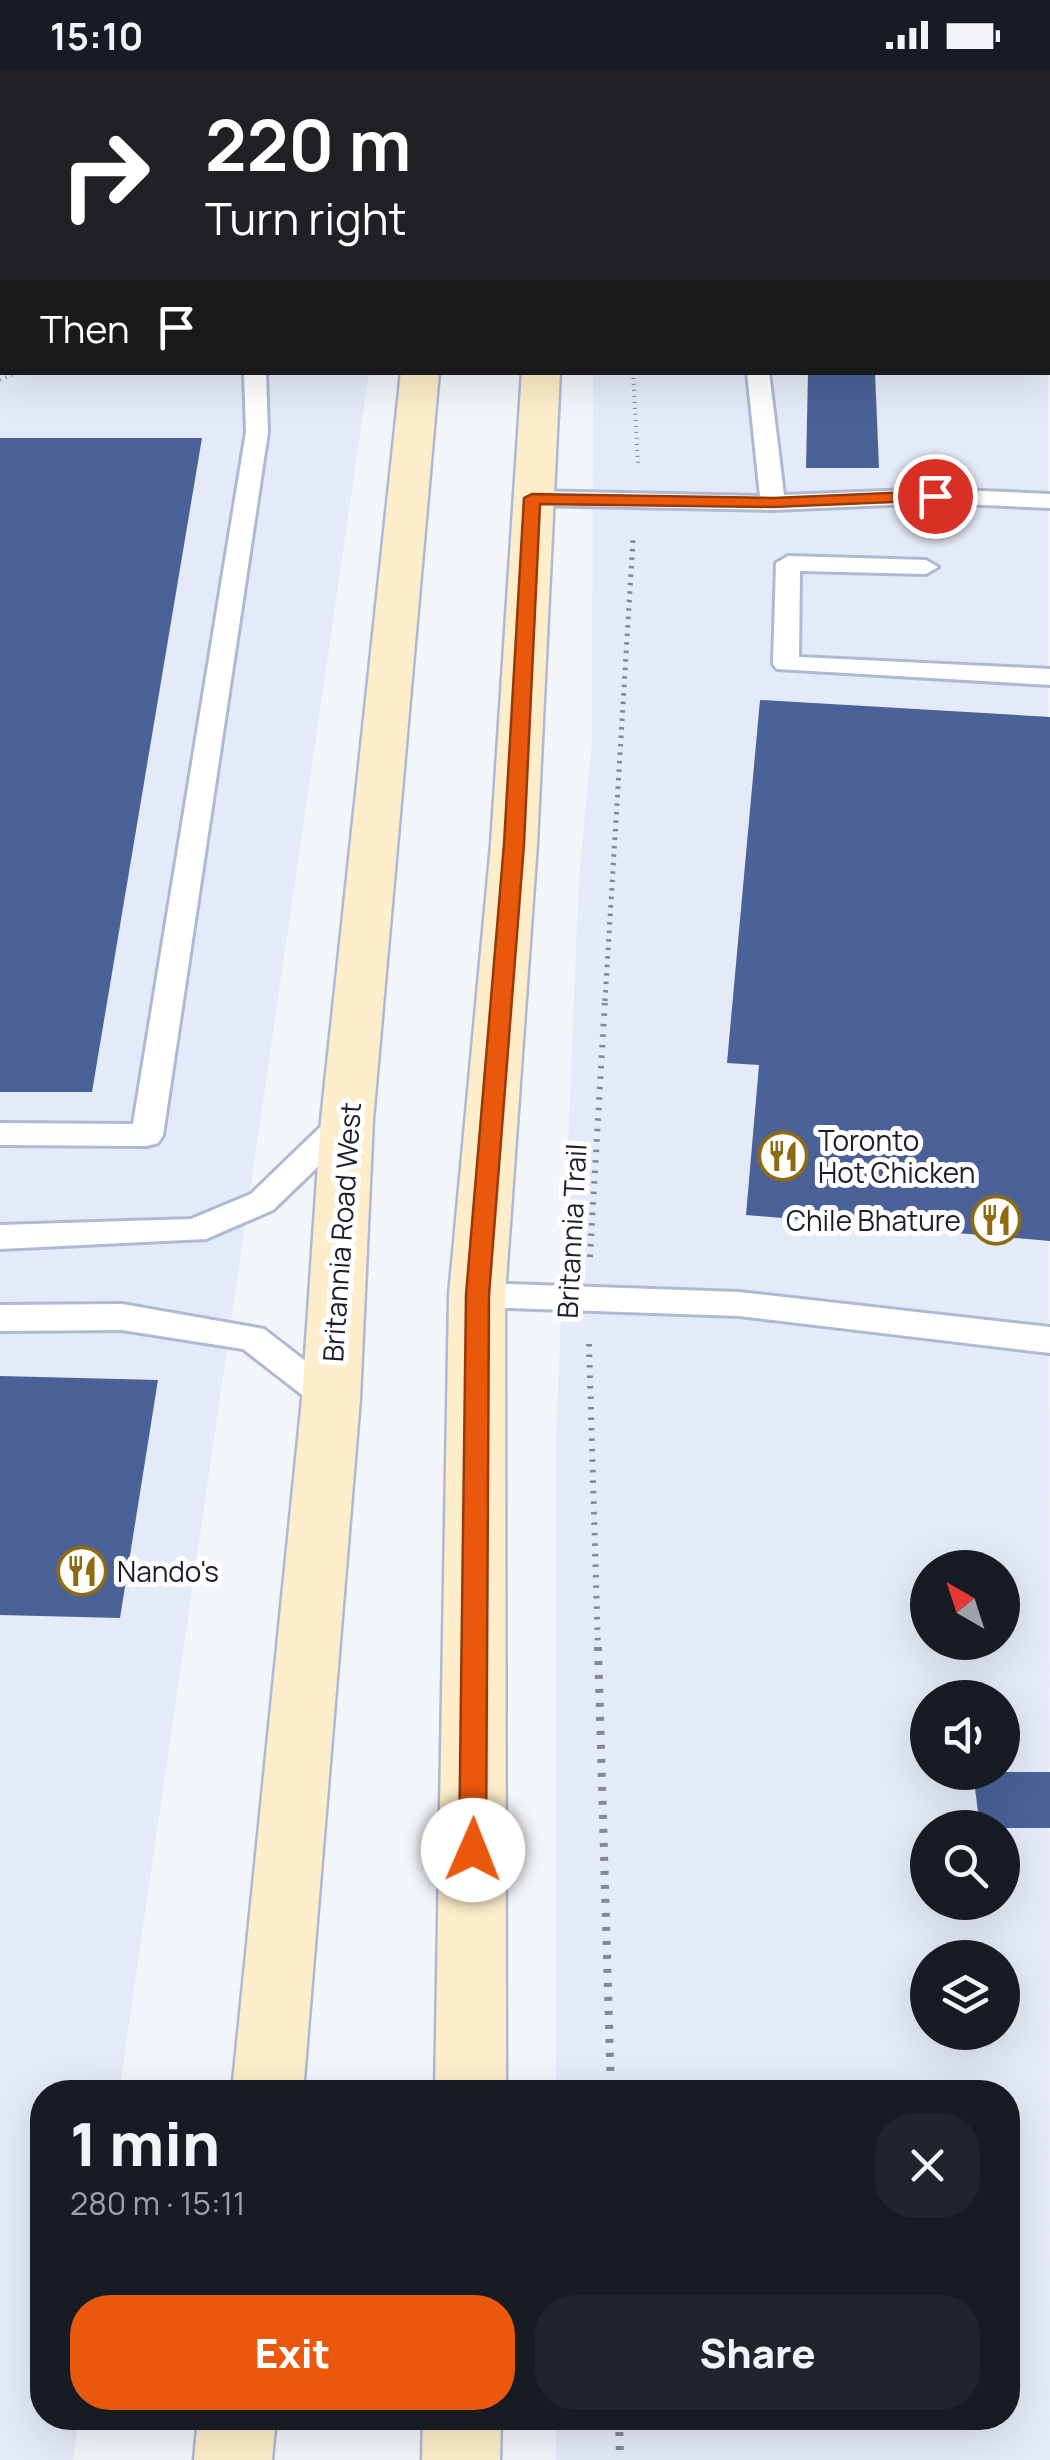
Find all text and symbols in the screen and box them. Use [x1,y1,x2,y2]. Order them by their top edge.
text: 15:10 [50,9,144,61]
text: 220 m [205,96,411,192]
icon: right [40,110,170,240]
text: Turn right [205,187,406,249]
icon: arrive [149,300,204,355]
text: Then [40,302,129,354]
pin [893,454,978,539]
icon: arrive [908,469,963,524]
street label: Britannia Road West [313,1101,369,1363]
place label: Toronto Hot Chicken [818,1121,975,1191]
restaurant icon: Toronto Hot Chicken [757,1130,809,1182]
street label: Britannia Trail [547,1143,595,1319]
restaurant icon: Chile Bhature [970,1194,1022,1246]
place label: Chile Bhature [786,1201,961,1239]
restaurant icon: Nando's [56,1545,108,1597]
north arrow [910,1550,1020,1660]
map controls [910,1550,1020,2050]
place label: Nando's [117,1552,219,1590]
button: sound [910,1680,1020,1790]
position arrow [421,1798,525,1902]
button: search [910,1810,1020,1920]
button: layers [910,1940,1020,2050]
text: 1 min [70,2102,220,2184]
button: close [875,2113,980,2218]
text: 280 m · 15:11 [70,2181,245,2225]
button: Exit [70,2295,515,2410]
button: Share [535,2295,980,2410]

